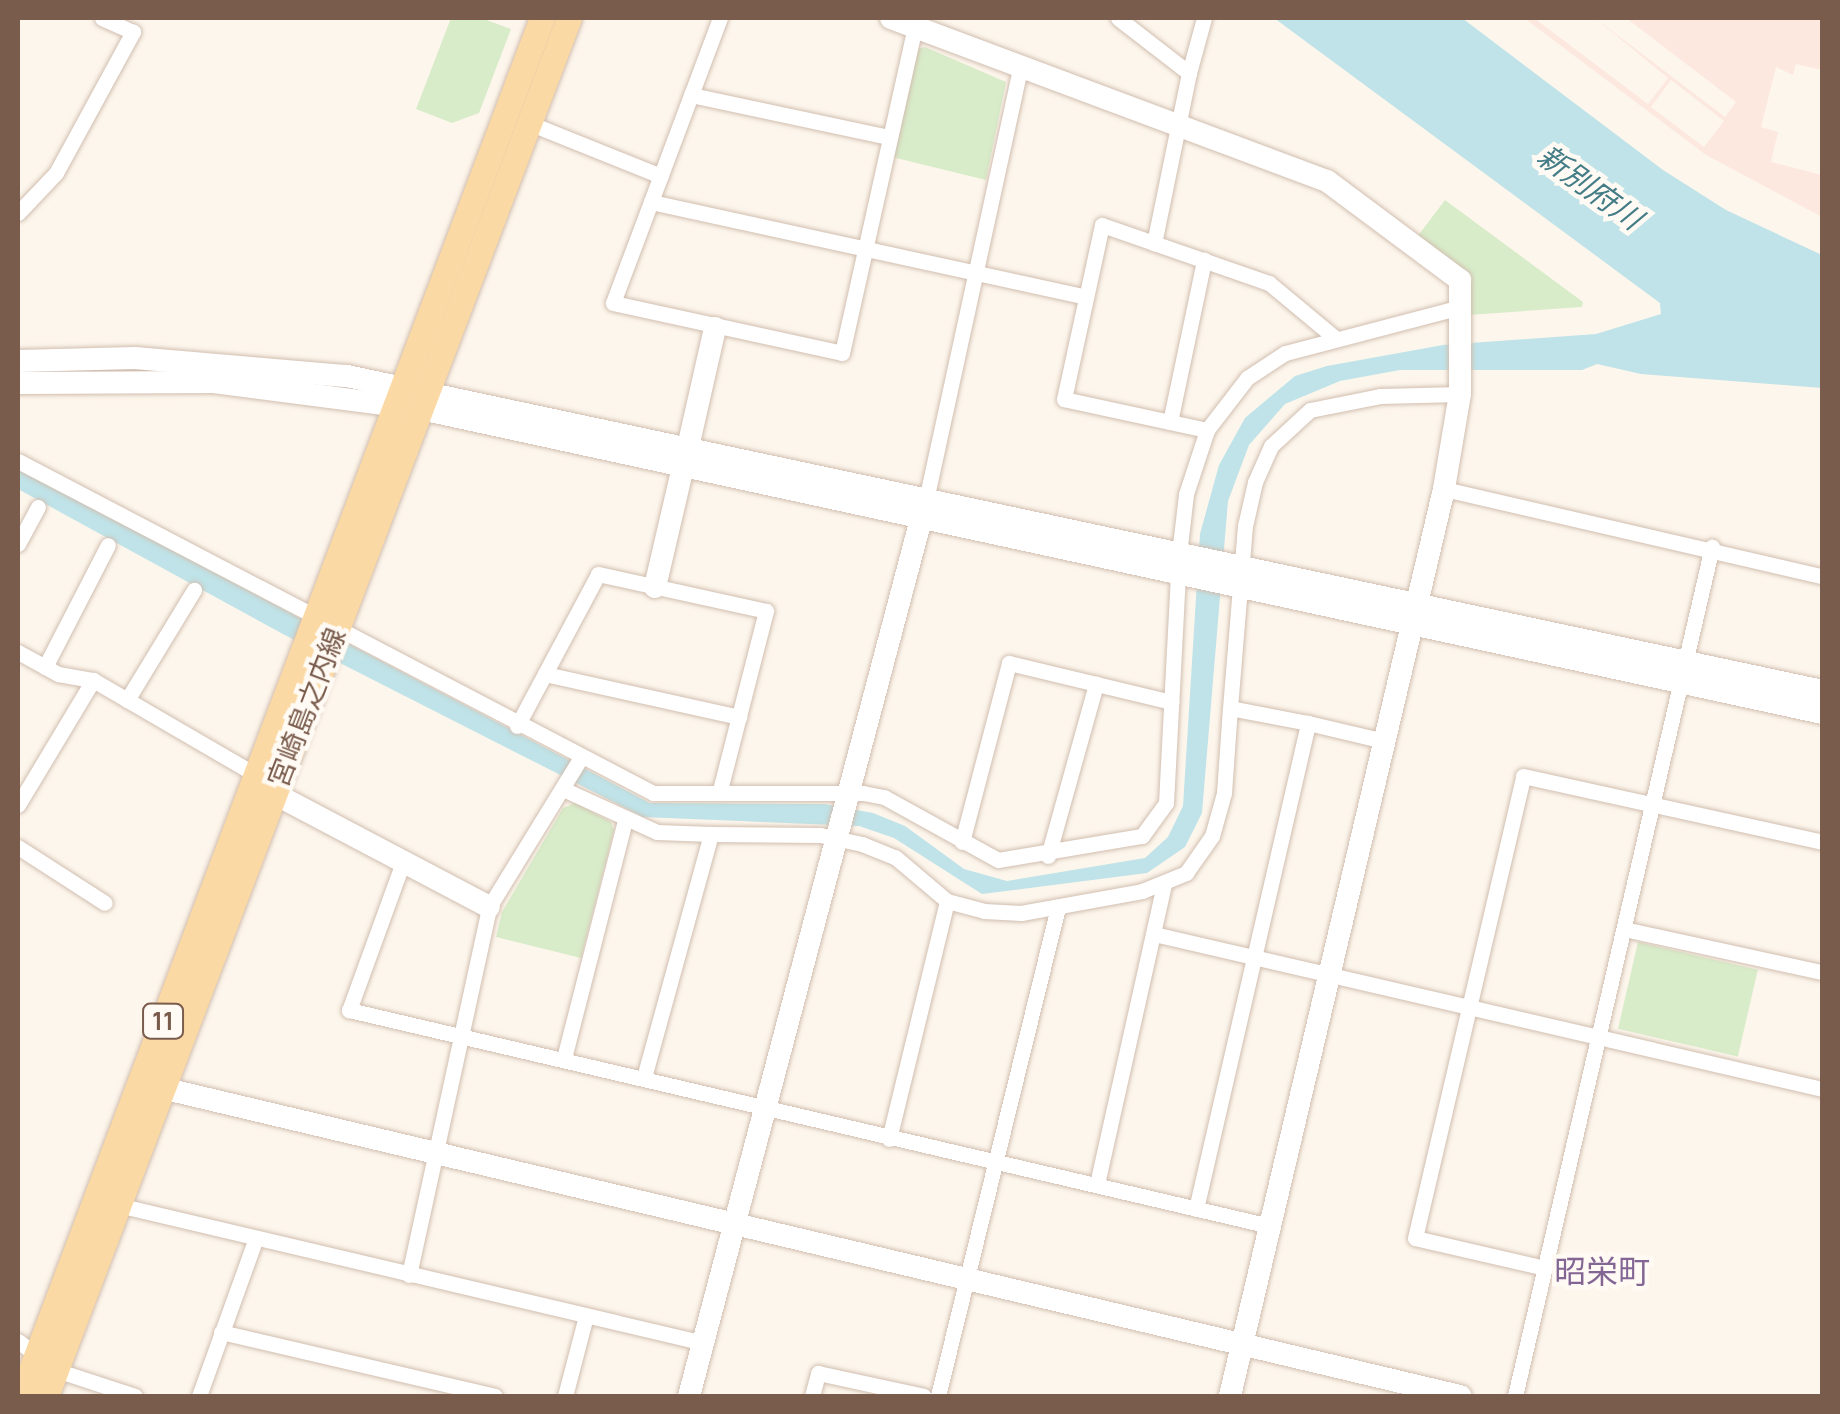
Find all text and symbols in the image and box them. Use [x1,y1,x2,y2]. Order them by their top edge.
water label: 新別府川 [1531,137,1649,237]
street label: 宮崎島之内線 [260,623,352,791]
road number: 11 [140,1001,186,1041]
district label: 昭栄町 [1554,1252,1650,1290]

